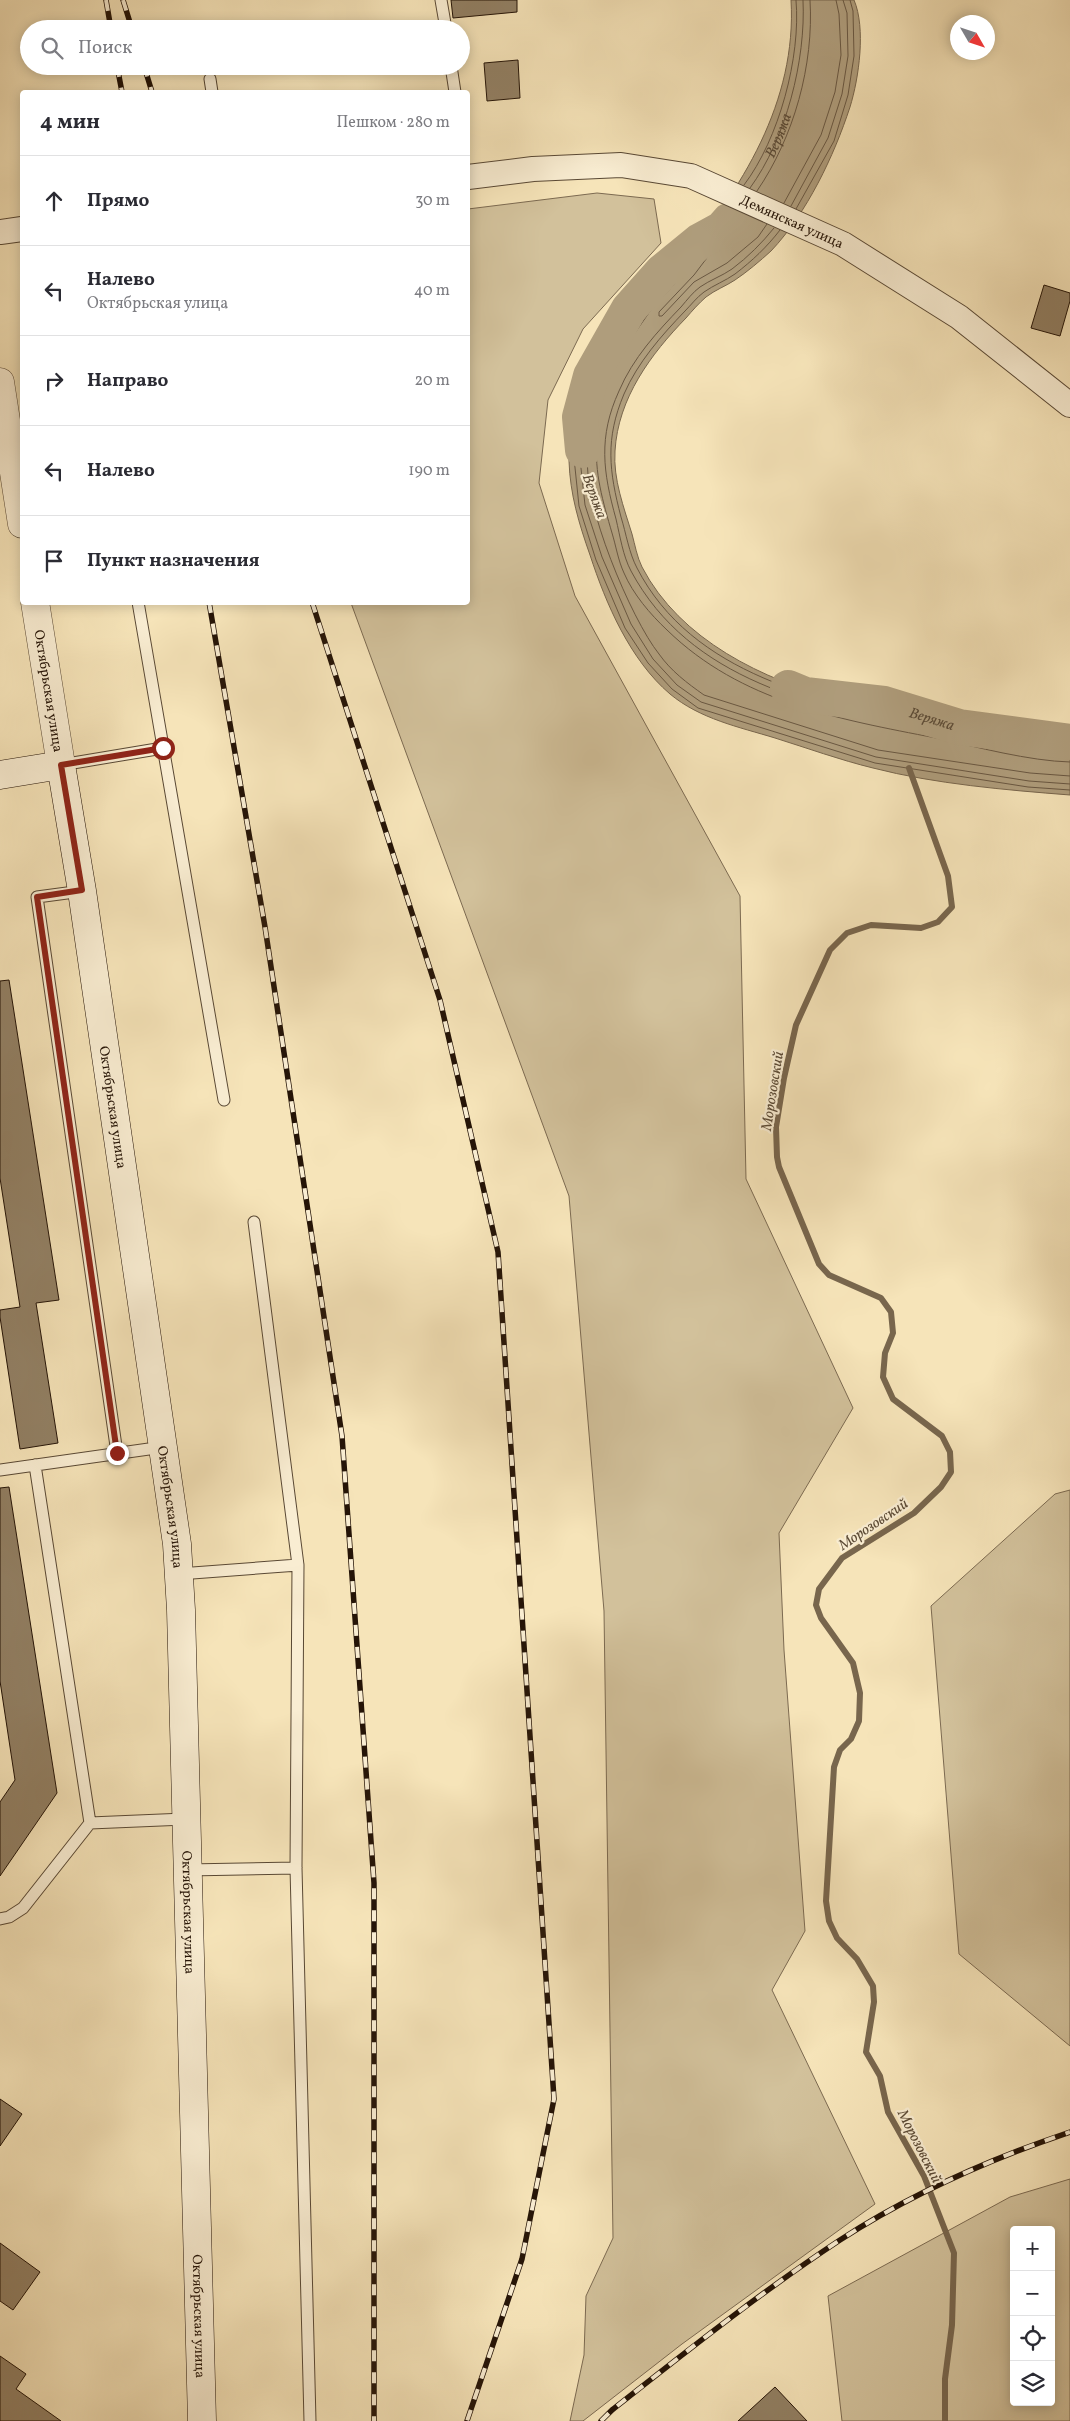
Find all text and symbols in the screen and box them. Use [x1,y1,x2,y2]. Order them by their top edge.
north arrow [950,15,995,60]
search box [20,20,470,75]
icon: search [38,34,66,62]
text: Поиск [78,35,132,61]
text: 4 мин [40,108,100,137]
water label: Веряжа [761,111,798,162]
text: Пешком · 280 m [336,112,450,134]
icon: ahead [40,187,68,215]
text: Прямо [87,188,149,214]
text: 30 m [415,190,450,212]
street label: Демянская улица [736,191,846,254]
text: Налево [87,267,155,293]
icon: left [40,277,68,305]
text: 40 m [414,280,450,302]
text: Октябрьская улица [87,293,228,315]
icon: right [40,367,68,395]
text: Направо [87,368,169,394]
text: 20 m [415,370,450,392]
icon: left [40,457,68,485]
text: Налево [87,458,155,484]
text: 190 m [408,460,450,482]
water label: Веряжа [576,471,611,522]
icon: arrive [40,547,68,575]
text: Пункт назначения [87,548,260,574]
street label: Октябрьская улица [29,629,67,754]
water label: Веряжа [906,703,957,737]
route start [152,737,175,760]
street label: Октябрьская улица [94,1045,130,1170]
water label: Морозовский [757,1050,790,1133]
route end [106,1442,129,1465]
street label: Октябрьская улица [152,1445,186,1569]
water label: Морозовский [834,1494,913,1557]
street label: Октябрьская улица [176,1850,198,1974]
water label: Морозовский [891,2105,946,2187]
map controls [1010,2226,1055,2406]
button: + [1010,2226,1055,2271]
street label: Октябрьская улица [187,2254,209,2378]
button: − [1010,2271,1055,2316]
button: locate [1010,2316,1055,2361]
button: layers [1010,2361,1055,2406]

